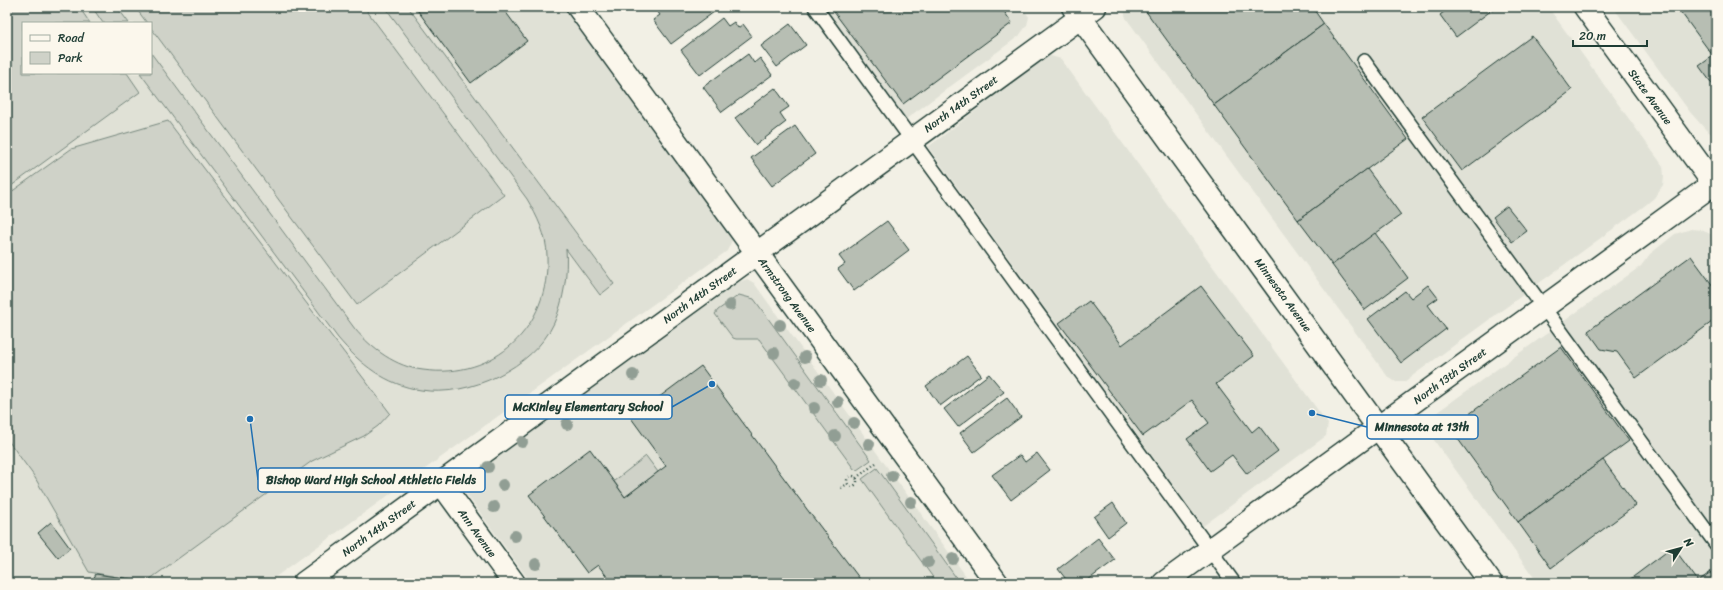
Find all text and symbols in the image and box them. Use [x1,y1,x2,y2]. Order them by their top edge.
legend [22,22,152,74]
scale bar [1573,22,1647,48]
text: 20 m [1579,25,1606,47]
text: Road [58,27,85,49]
text: Park [58,47,83,69]
street label: State Avenue [1623,65,1677,129]
street label: North 14th Street [920,70,1002,138]
street label: Armstrong Avenue [752,252,821,337]
street label: Minnesota Avenue [1249,254,1317,337]
street label: North 14th Street [659,261,741,329]
street label: North 13th Street [1409,343,1491,409]
callout: McKinley Elementary School [505,395,672,419]
text: McKinley Elementary School [512,396,664,418]
callout: Minnesota at 13th [1367,415,1478,439]
text: Minnesota at 13th [1374,416,1470,438]
callout: Bishop Ward High School Athletic Fields [258,468,485,492]
text: Bishop Ward High School Athletic Fields [266,469,477,491]
street label: North 14th Street [338,494,420,562]
street label: Ann Avenue [452,504,502,562]
north arrow [1661,528,1701,568]
text: N [1678,533,1699,551]

